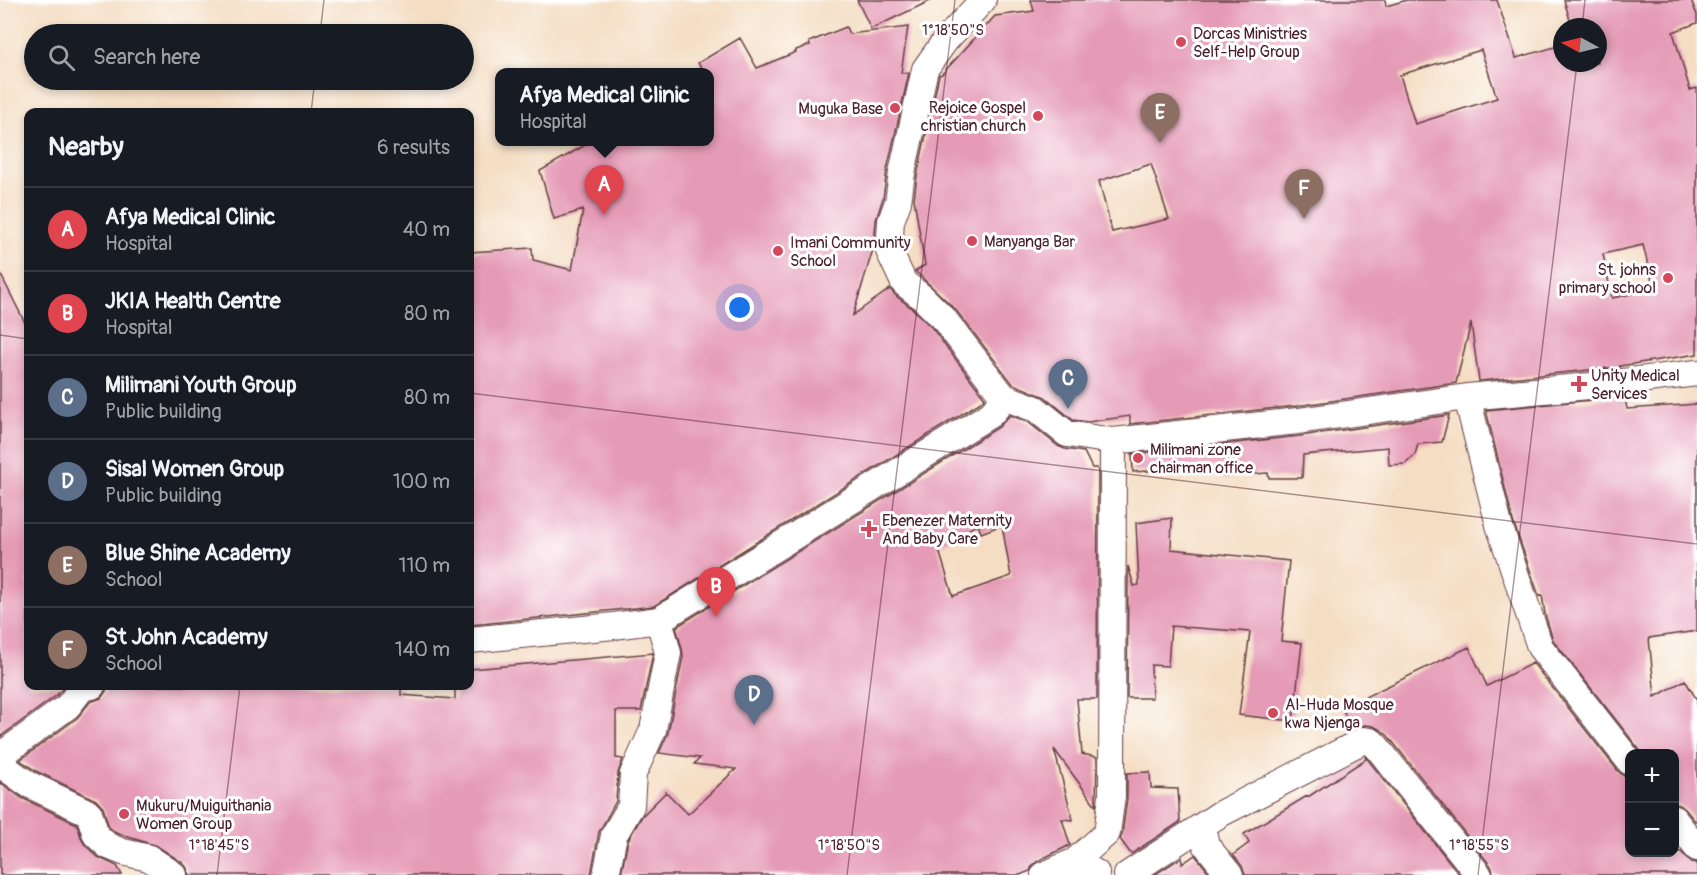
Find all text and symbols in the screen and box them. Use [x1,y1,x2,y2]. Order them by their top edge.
north arrow [1553,18,1607,72]
text: 1°18'50"S [922,21,984,40]
search box [24,24,474,90]
place label: Dorcas Ministries Self-Help Group [1193,24,1307,62]
marker: Dorcas Ministries Self-Help Group [1174,35,1188,49]
icon: search [45,41,78,74]
text: Search here [93,43,200,71]
popup [495,68,714,146]
text: Afya Medical Clinic [519,81,690,109]
pin: E [1140,94,1180,143]
place label: Rejoice Gospel christian church [921,98,1026,136]
place label: Muguka Base [798,99,883,119]
marker: Muguka Base [888,101,902,115]
text: Hospital [519,109,587,134]
marker: Rejoice Gospel christian church [1031,109,1045,123]
text: Nearby [48,131,124,163]
text: 6 results [377,135,450,160]
pin: A [584,166,624,215]
pin: F [1284,170,1324,219]
text: Afya Medical Clinic [105,203,275,231]
text: A [61,217,74,242]
text: 40 m [403,217,450,242]
text: Hospital [105,231,172,256]
place label: Manyanga Bar [984,232,1076,252]
place label: Imani Community School [790,233,911,271]
marker: Manyanga Bar [965,234,979,248]
marker: Imani Community School [771,244,785,258]
place label: St. johns primary school [1559,260,1656,298]
marker: St. johns primary school [1661,271,1675,285]
text: JKIA Health Centre [105,287,281,315]
your location [725,293,754,322]
text: B [62,301,73,326]
text: 80 m [404,301,450,326]
text: Hospital [105,315,172,340]
pin: C [1048,360,1088,409]
place label: Unity Medical Services [1591,366,1680,404]
text: Milimani Youth Group [105,371,297,399]
marker: Unity Medical Services [1572,377,1586,391]
text: C [61,385,74,410]
text: 80 m [404,385,450,410]
text: Public building [105,399,221,424]
place label: Milimani zone chairman office [1150,440,1253,478]
marker: Milimani zone chairman office [1131,451,1145,465]
text: Sisal Women Group [105,455,284,483]
text: D [61,469,74,494]
text: 100 m [393,469,450,494]
text: Public building [105,483,221,508]
place label: Ebenezer Maternity And Baby Care [882,511,1012,549]
marker: Ebenezer Maternity And Baby Care [860,520,878,538]
text: Blue Shine Academy [105,539,291,567]
text: E [62,553,73,578]
text: 110 m [399,553,450,578]
text: School [105,567,162,592]
pin: B [696,568,736,617]
text: St John Academy [105,623,268,651]
text: F [61,637,74,662]
text: 140 m [395,637,450,662]
text: School [105,651,162,676]
pin: D [734,676,774,725]
place label: Al-Huda Mosque kwa Njenga [1285,695,1394,733]
marker: Al-Huda Mosque kwa Njenga [1266,706,1280,720]
map controls [1625,749,1679,857]
button: + [1625,749,1679,803]
place label: Mukuru/Muiguithania Women Group [136,796,271,834]
button: − [1625,803,1679,857]
marker: Mukuru/Muiguithania Women Group [117,807,131,821]
text: 1°18'45"S [189,836,249,855]
text: 1°18'50"S [818,836,880,855]
text: 1°18'55"S [1449,836,1509,855]

